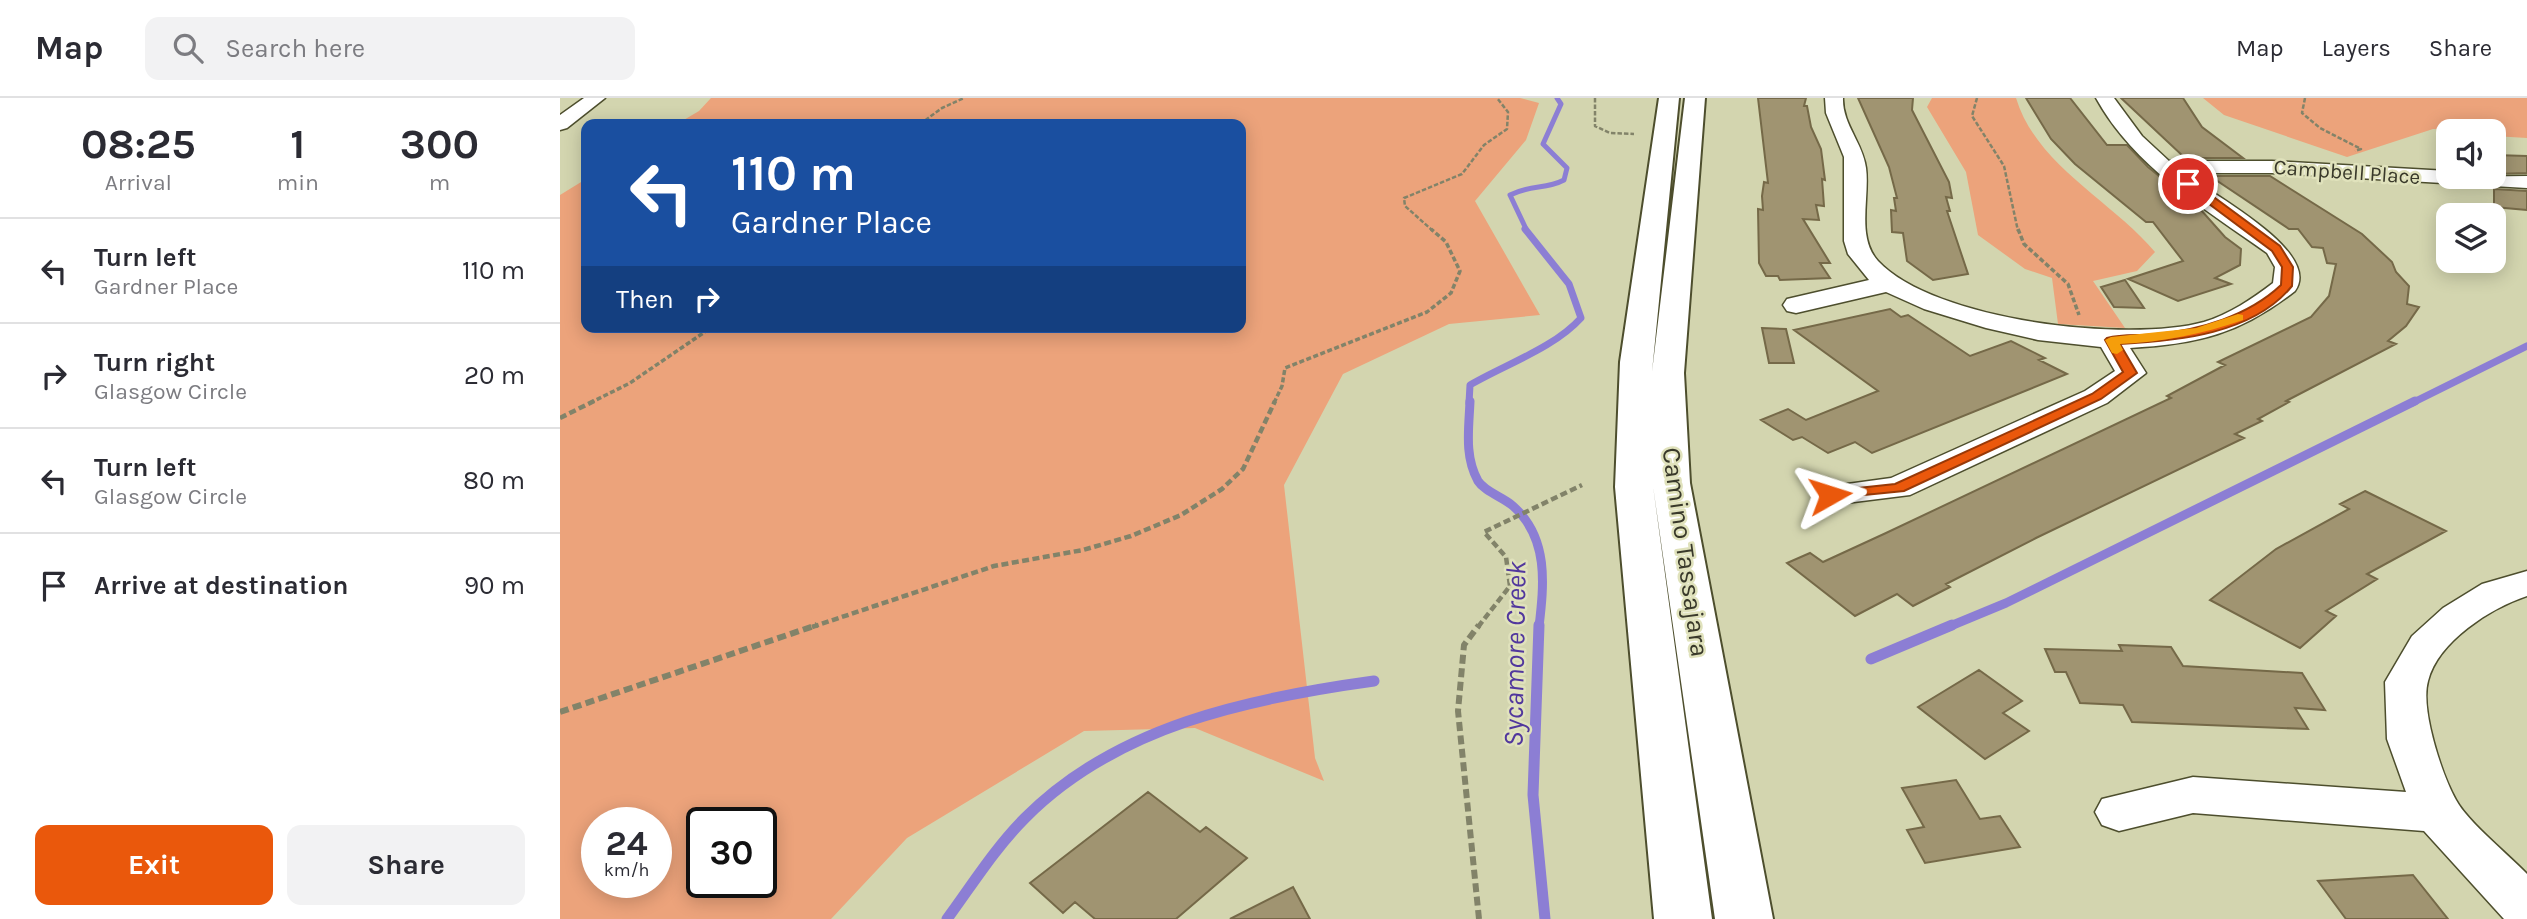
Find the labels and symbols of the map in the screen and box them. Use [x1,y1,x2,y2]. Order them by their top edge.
pin [2158,154,2218,214]
street label: Campbell Place [2273,155,2421,189]
street label: Camino Tassajara [1655,445,1716,659]
position arrow [1793,458,1867,532]
water label: Sycamore Creek [1496,560,1533,747]
speed limit sign: 30 [686,807,777,898]

